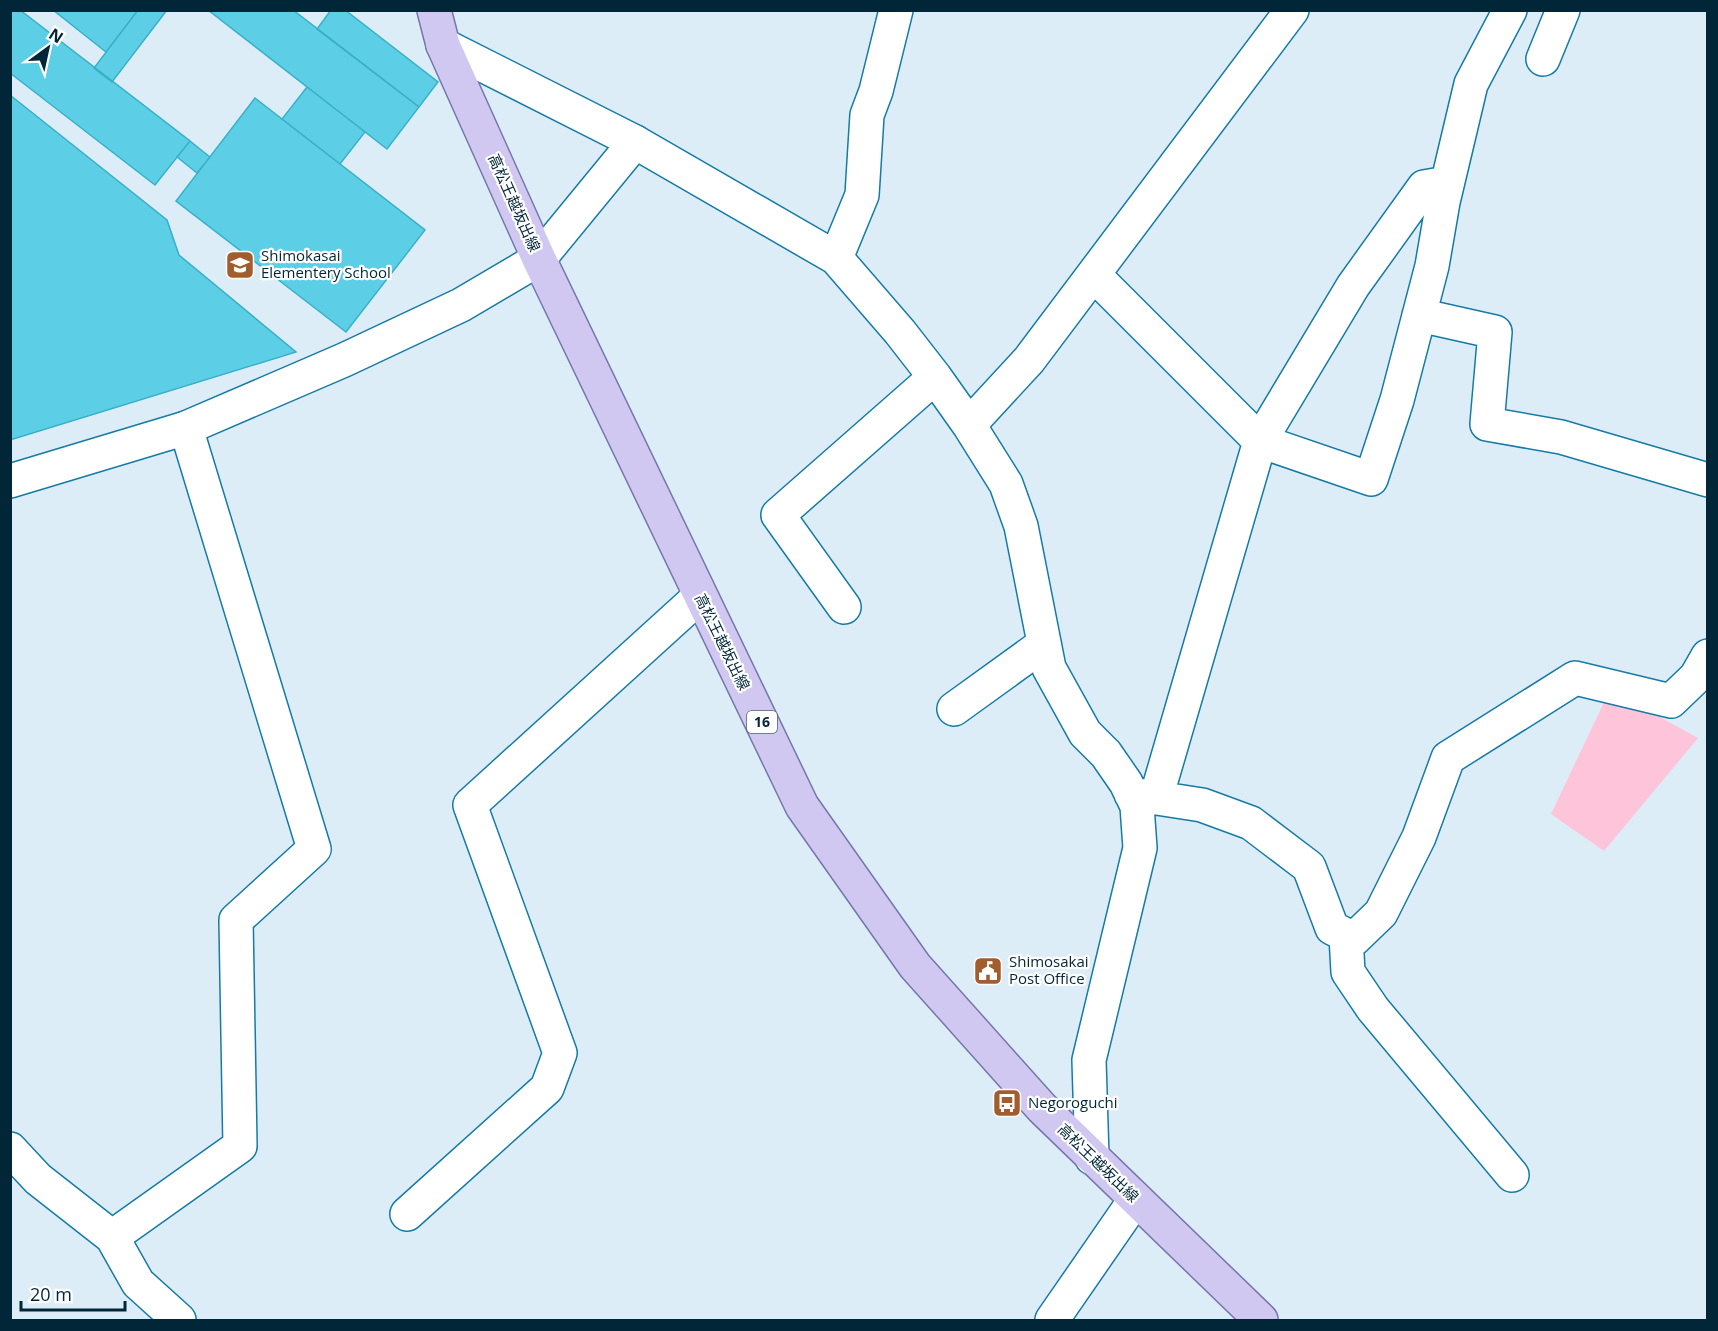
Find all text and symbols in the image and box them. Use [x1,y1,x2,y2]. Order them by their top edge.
north arrow [18,18,78,78]
text: N [45,23,68,48]
street label: 高松王越坂出線 [484,151,545,255]
place label: Shimokasai Elementery School [261,245,391,282]
school or university icon: Shimokasai Elementery School [224,249,256,281]
street label: 高松王越坂出線 [691,590,755,693]
road number: 16 [747,711,777,733]
place label: Shimosakai Post Office [1009,951,1089,988]
public building icon: Shimosakai Post Office [972,955,1004,987]
bus stop icon: Negoroguchi [991,1087,1023,1119]
place label: Negoroguchi [1028,1092,1118,1112]
street label: 高松王越坂出線 [1054,1119,1143,1206]
scale bar [21,1274,124,1312]
text: 20 m [30,1282,72,1306]

